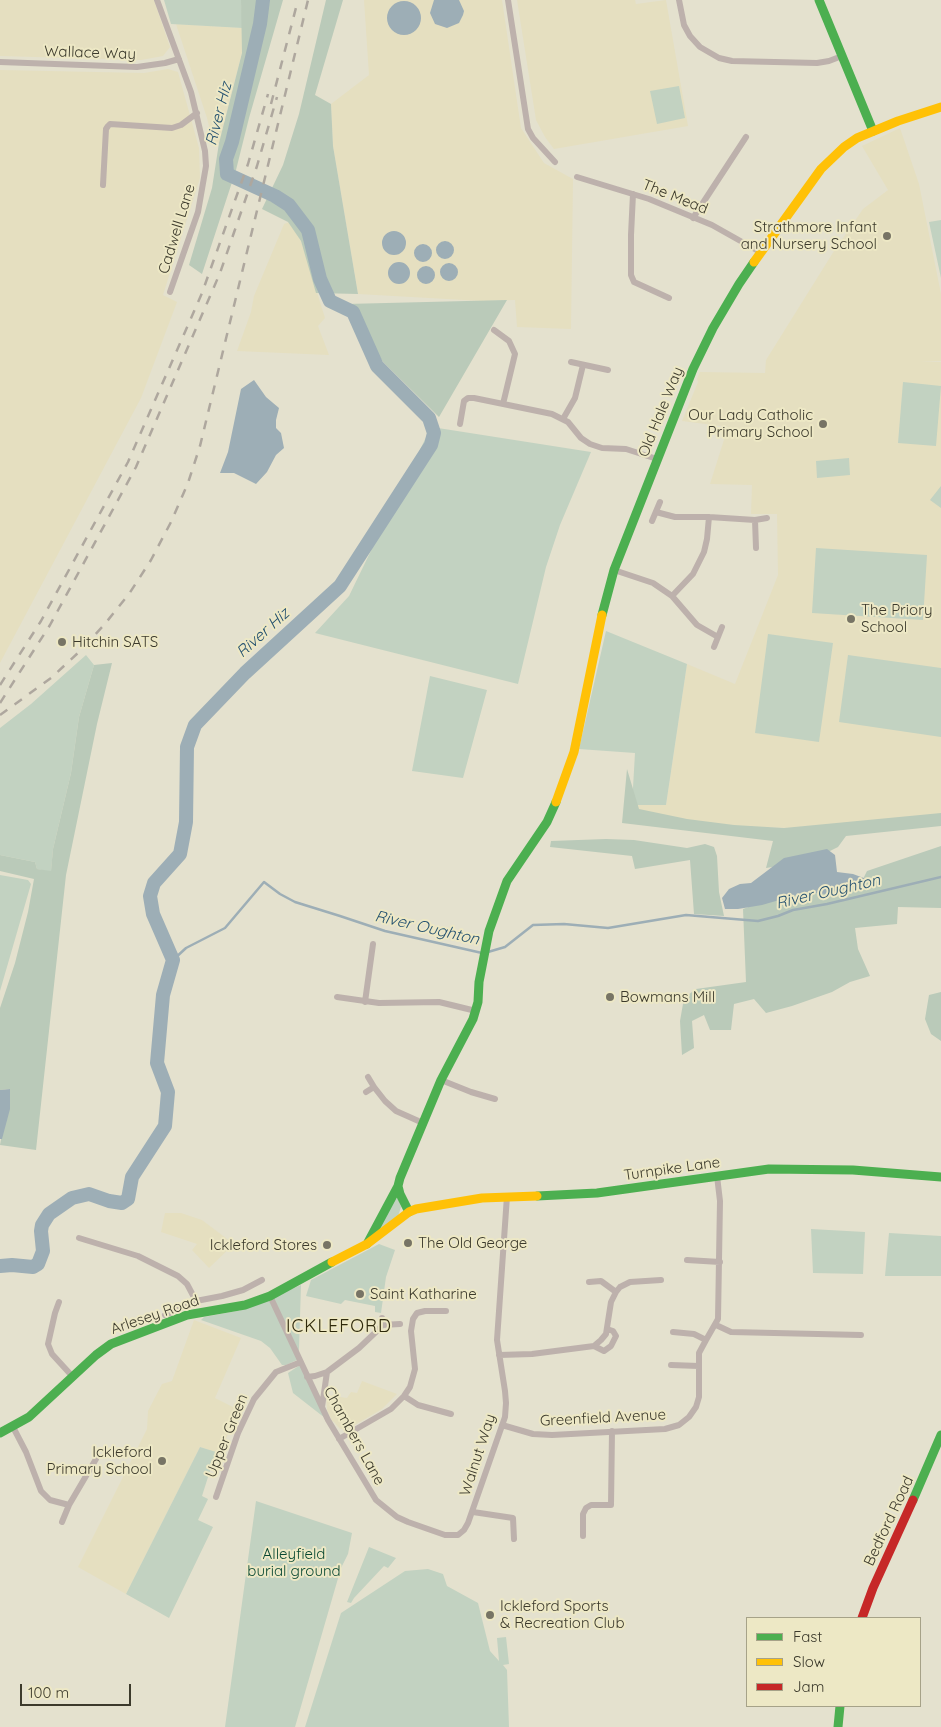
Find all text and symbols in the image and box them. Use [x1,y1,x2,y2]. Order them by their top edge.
street label: Wallace Way [44,42,136,64]
water label: River Hiz [202,80,236,148]
street label: The Mead [640,176,710,218]
street label: Cadwell Lane [155,182,199,276]
place label: Strathmore Infant and Nursery School [741,218,877,253]
marker: Strathmore Infant and Nursery School [881,230,893,242]
street label: Old Hale Way [635,364,687,460]
place label: Our Lady Catholic Primary School [688,406,813,441]
marker: Our Lady Catholic Primary School [817,418,829,430]
place label: The Priory School [861,601,932,636]
water label: River Hiz [233,604,293,662]
marker: The Priory School [845,613,857,625]
place label: Hitchin SATS [72,633,158,651]
marker: Hitchin SATS [56,636,68,648]
water label: River Oughton [774,871,882,913]
water label: River Oughton [373,907,481,949]
place label: Bowmans Mill [620,988,715,1006]
marker: Bowmans Mill [604,991,616,1003]
street label: Turnpike Lane [623,1153,721,1185]
place label: The Old George [418,1234,527,1252]
place label: Ickleford Stores [210,1236,317,1254]
marker: The Old George [402,1237,414,1249]
marker: Ickleford Stores [321,1239,333,1251]
place label: Saint Katharine [370,1285,477,1303]
marker: Saint Katharine [354,1288,366,1300]
street label: Arlesey Road [108,1291,202,1339]
district label: ICKLEFORD [285,1316,393,1338]
street label: Chambers Lane [320,1384,388,1488]
street label: Upper Green [202,1392,252,1480]
street label: Greenfield Avenue [539,1406,667,1430]
street label: Walnut Way [456,1412,500,1498]
place label: Ickleford Primary School [47,1443,152,1478]
marker: Ickleford Primary School [156,1455,168,1467]
street label: Bedford Road [860,1473,918,1569]
park label: Alleyfield burial ground [247,1545,341,1580]
place label: Ickleford Sports & Recreation Club [500,1597,624,1632]
marker: Ickleford Sports & Recreation Club [484,1609,496,1621]
legend [746,1617,921,1707]
text: Fast [793,1627,822,1646]
text: Slow [793,1652,825,1671]
scale bar [22,1674,134,1706]
text: Jam [793,1677,824,1696]
text: 100 m [28,1683,69,1702]

